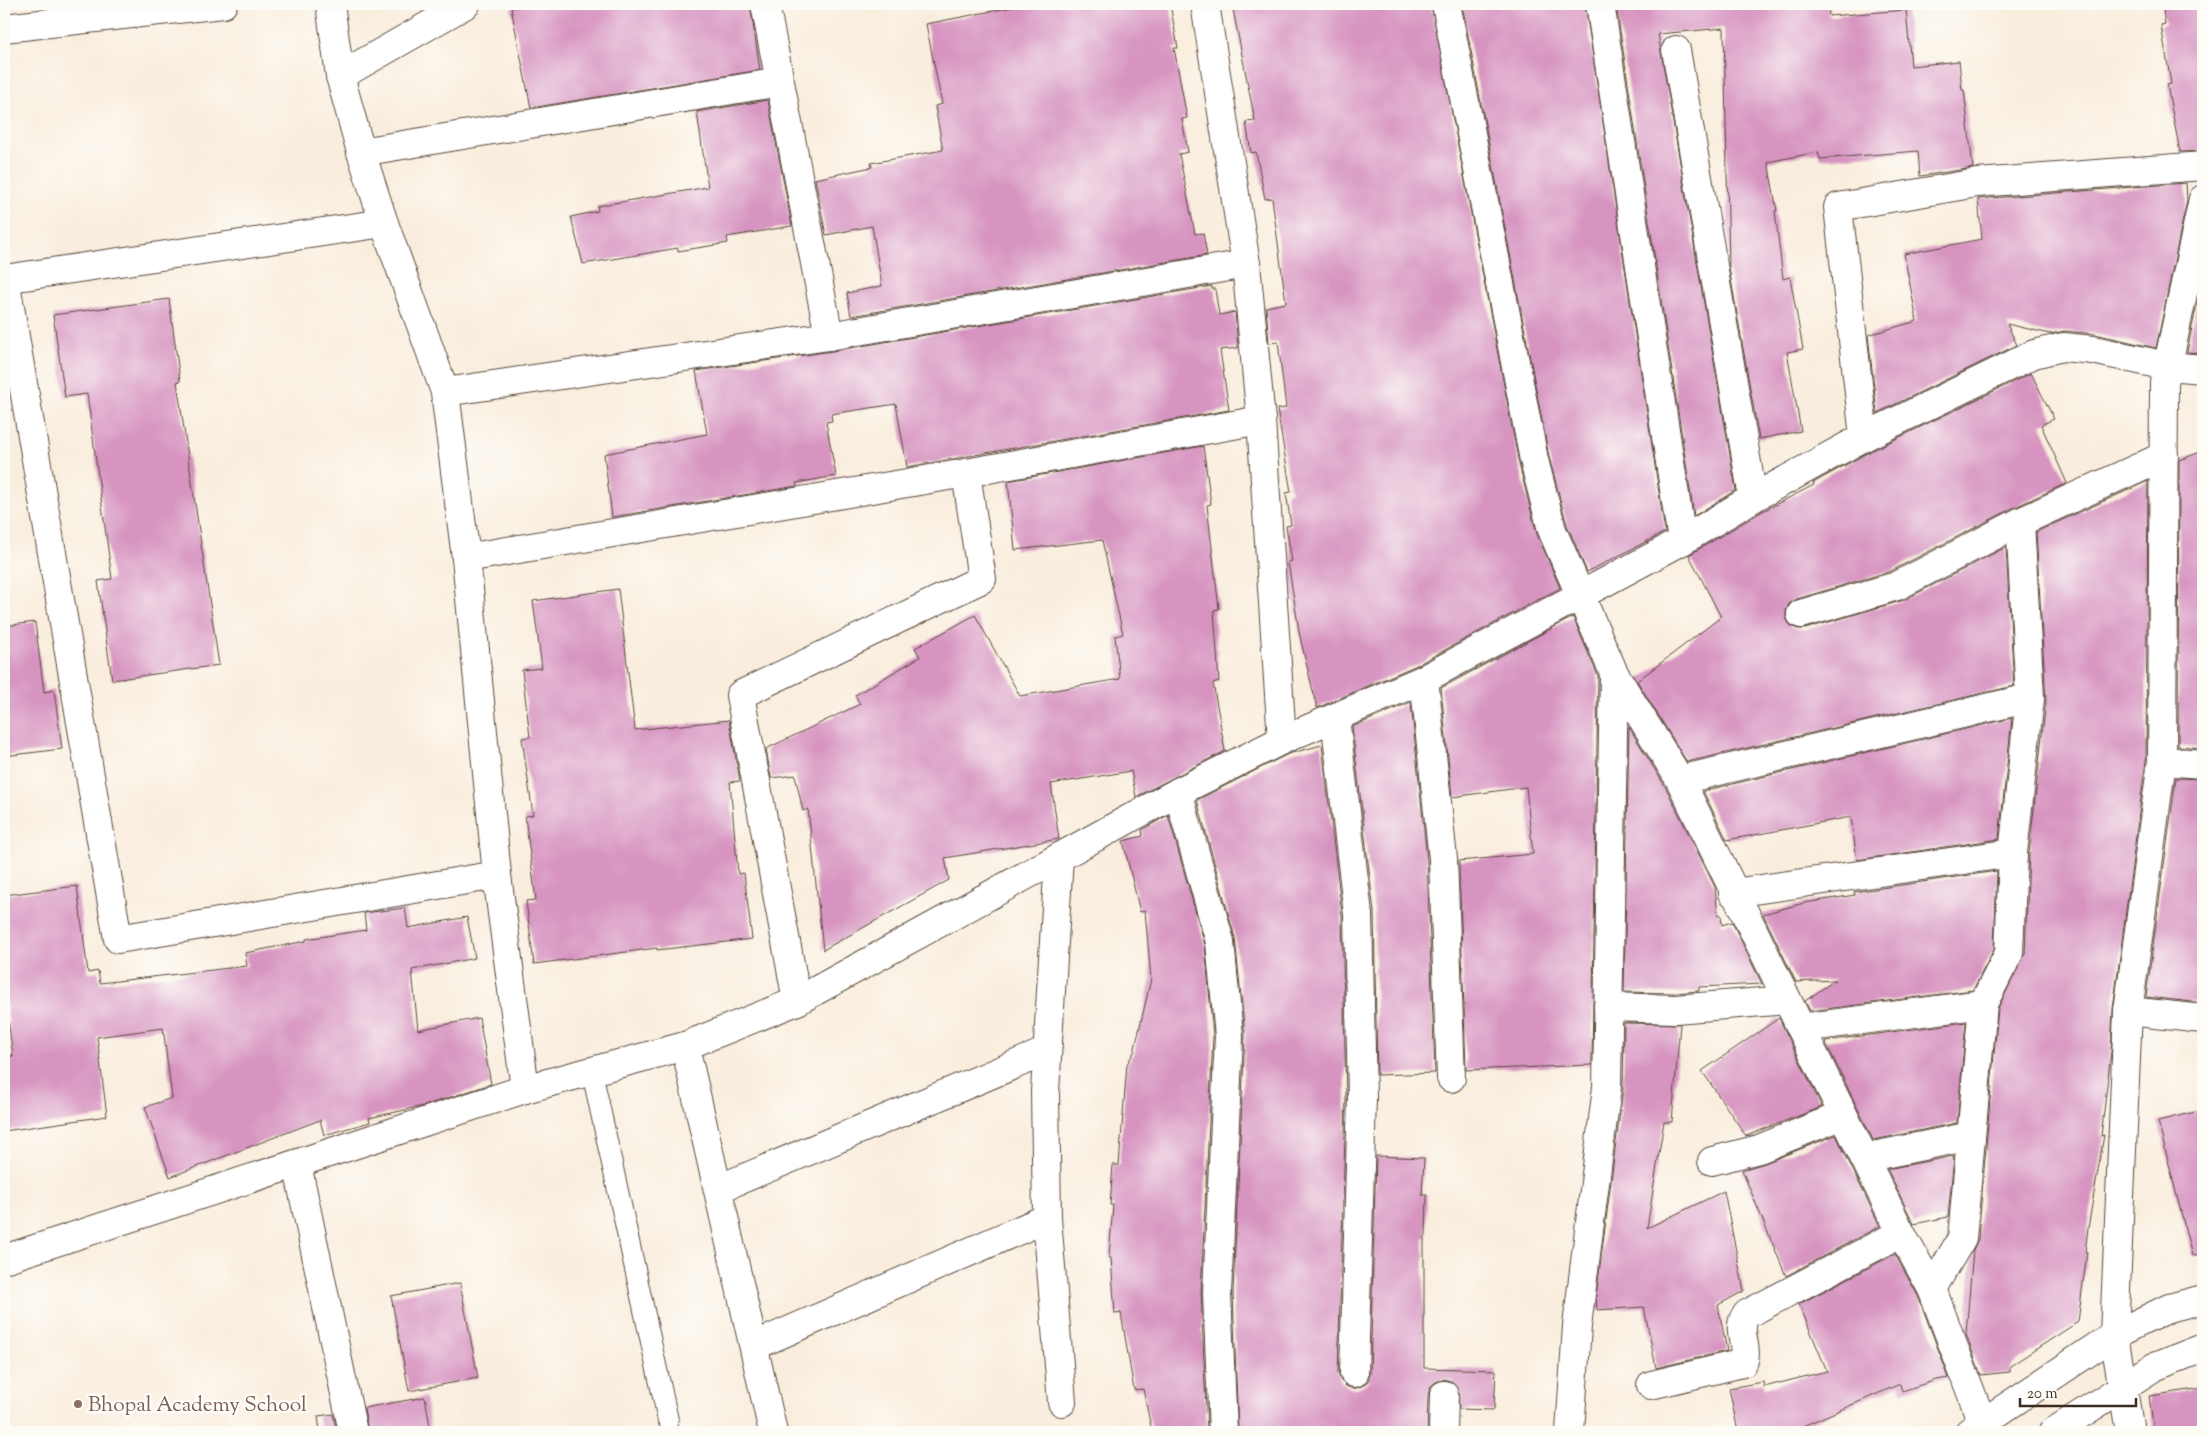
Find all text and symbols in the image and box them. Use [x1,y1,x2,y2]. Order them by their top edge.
scale bar [2020,1376,2136,1408]
text: 20 m [2027,1384,2058,1405]
place label: Bhopal Academy School [88,1391,307,1421]
marker: Bhopal Academy School [72,1398,84,1410]

